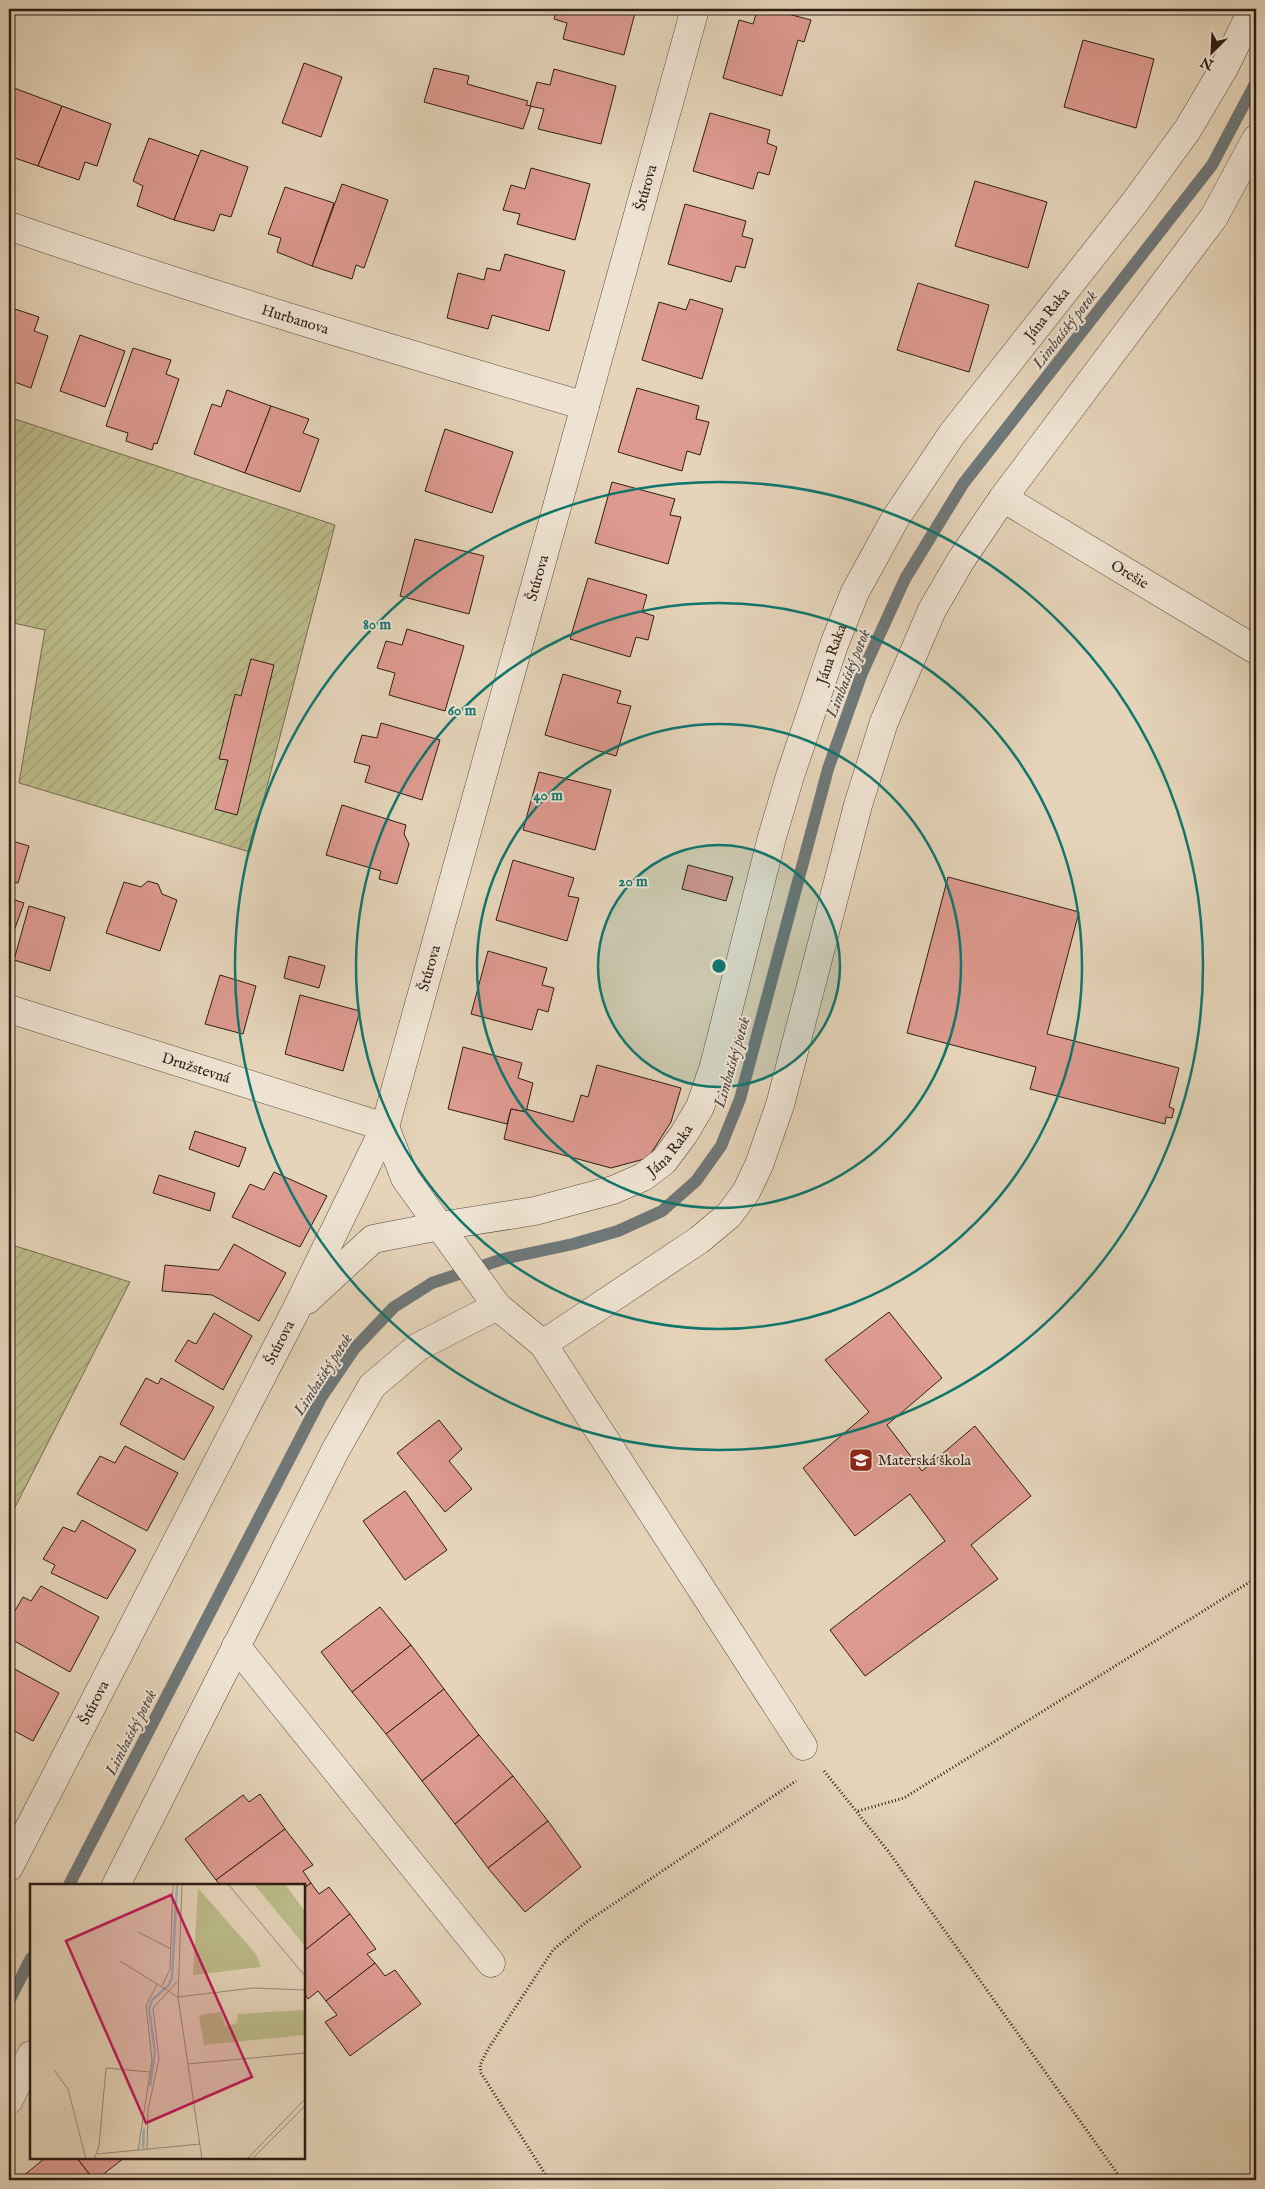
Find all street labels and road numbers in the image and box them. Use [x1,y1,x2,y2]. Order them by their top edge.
street label: Štúrova [631,162,662,213]
street label: Jána Raka [1019,284,1074,346]
street label: Hurbanova [259,300,332,339]
street label: Štúrova [522,552,553,603]
street label: Orešie [1107,556,1152,593]
street label: Jána Raka [812,621,851,689]
street label: Štúrova [414,942,445,993]
street label: Družstevná [159,1049,233,1088]
street label: Jána Raka [642,1121,698,1182]
street label: Štúrova [260,1317,299,1368]
street label: Štúrova [75,1677,114,1728]

